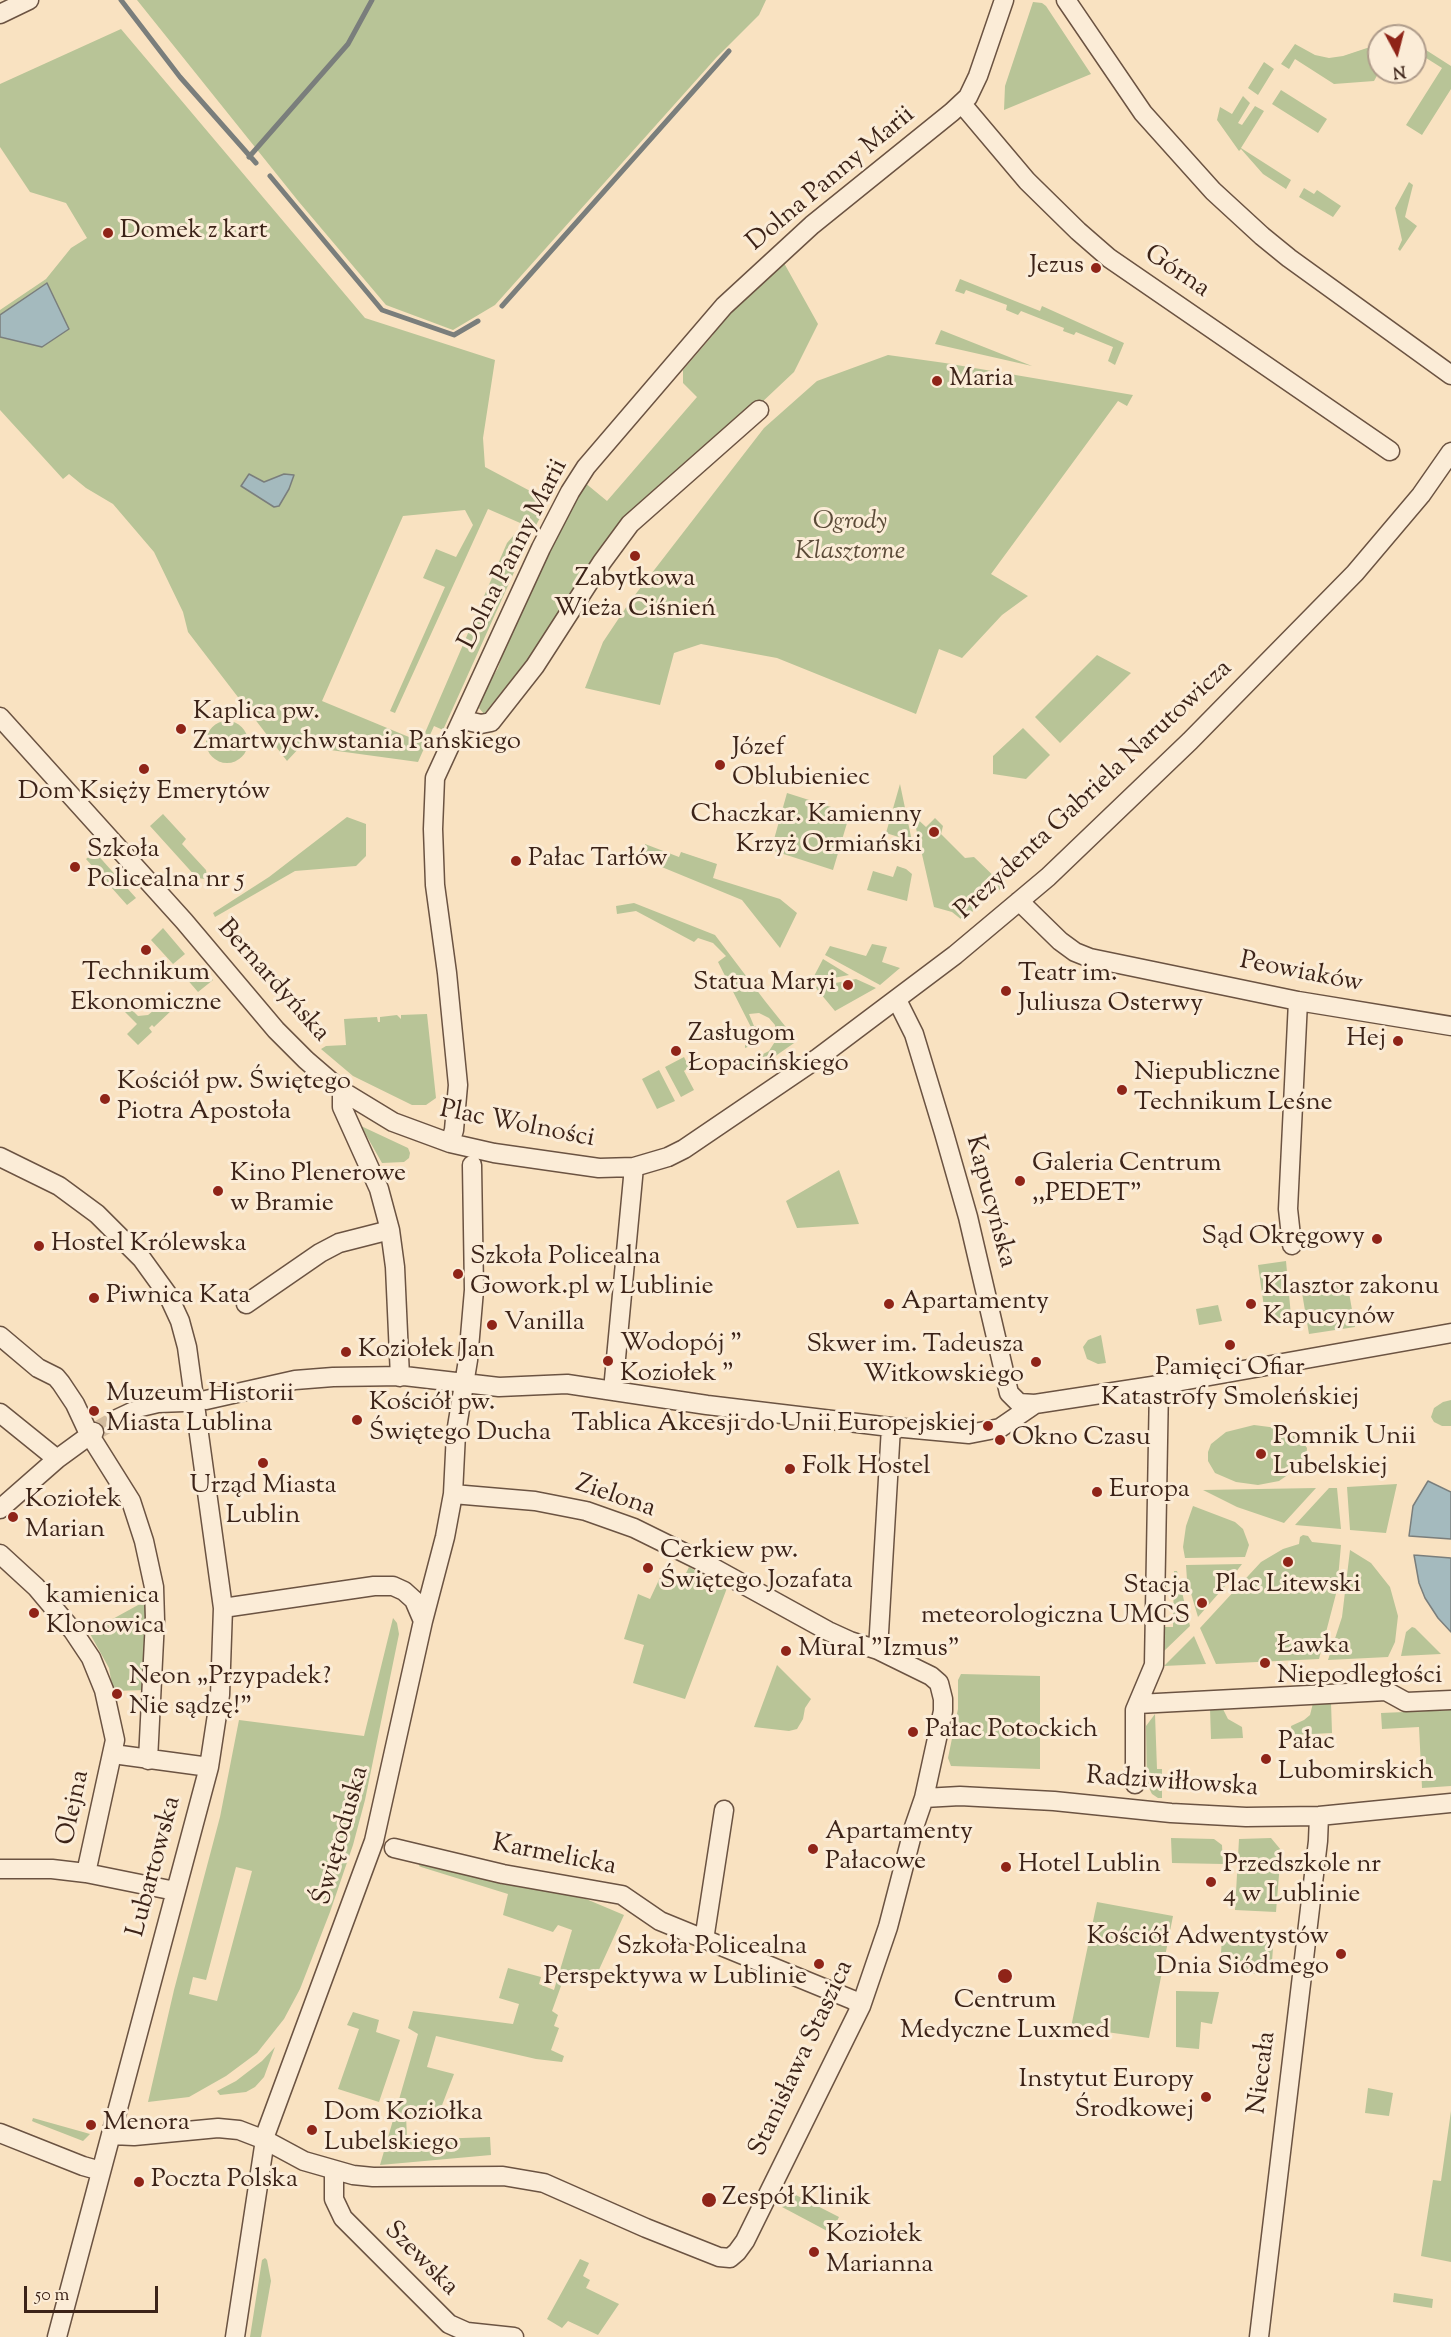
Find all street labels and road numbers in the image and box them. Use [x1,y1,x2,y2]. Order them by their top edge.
street label: Dolna Panny Marii [742,101,922,259]
street label: Górna [1137,240,1215,306]
street label: Dolna Panny Marii [454,455,576,655]
street label: Prezydenta Gabriela Narutowicza [950,654,1240,928]
street label: Bernardyńska [209,914,335,1050]
street label: Peowiaków [1237,947,1365,1001]
street label: Plac Wolności [437,1096,597,1156]
street label: Kapucyńska [956,1132,1022,1272]
street label: Zielona [571,1470,659,1526]
street label: Radziwiłłowska [1085,1762,1259,1806]
street label: Świętoduska [308,1763,378,1909]
street label: Olejna [52,1768,98,1848]
street label: Lubartowska [122,1793,190,1941]
street label: Karmelicka [489,1830,619,1884]
street label: Stanisława Staszica [744,1956,862,2162]
street label: Niecała [1243,2030,1285,2116]
street label: Szewska [376,2216,464,2304]

